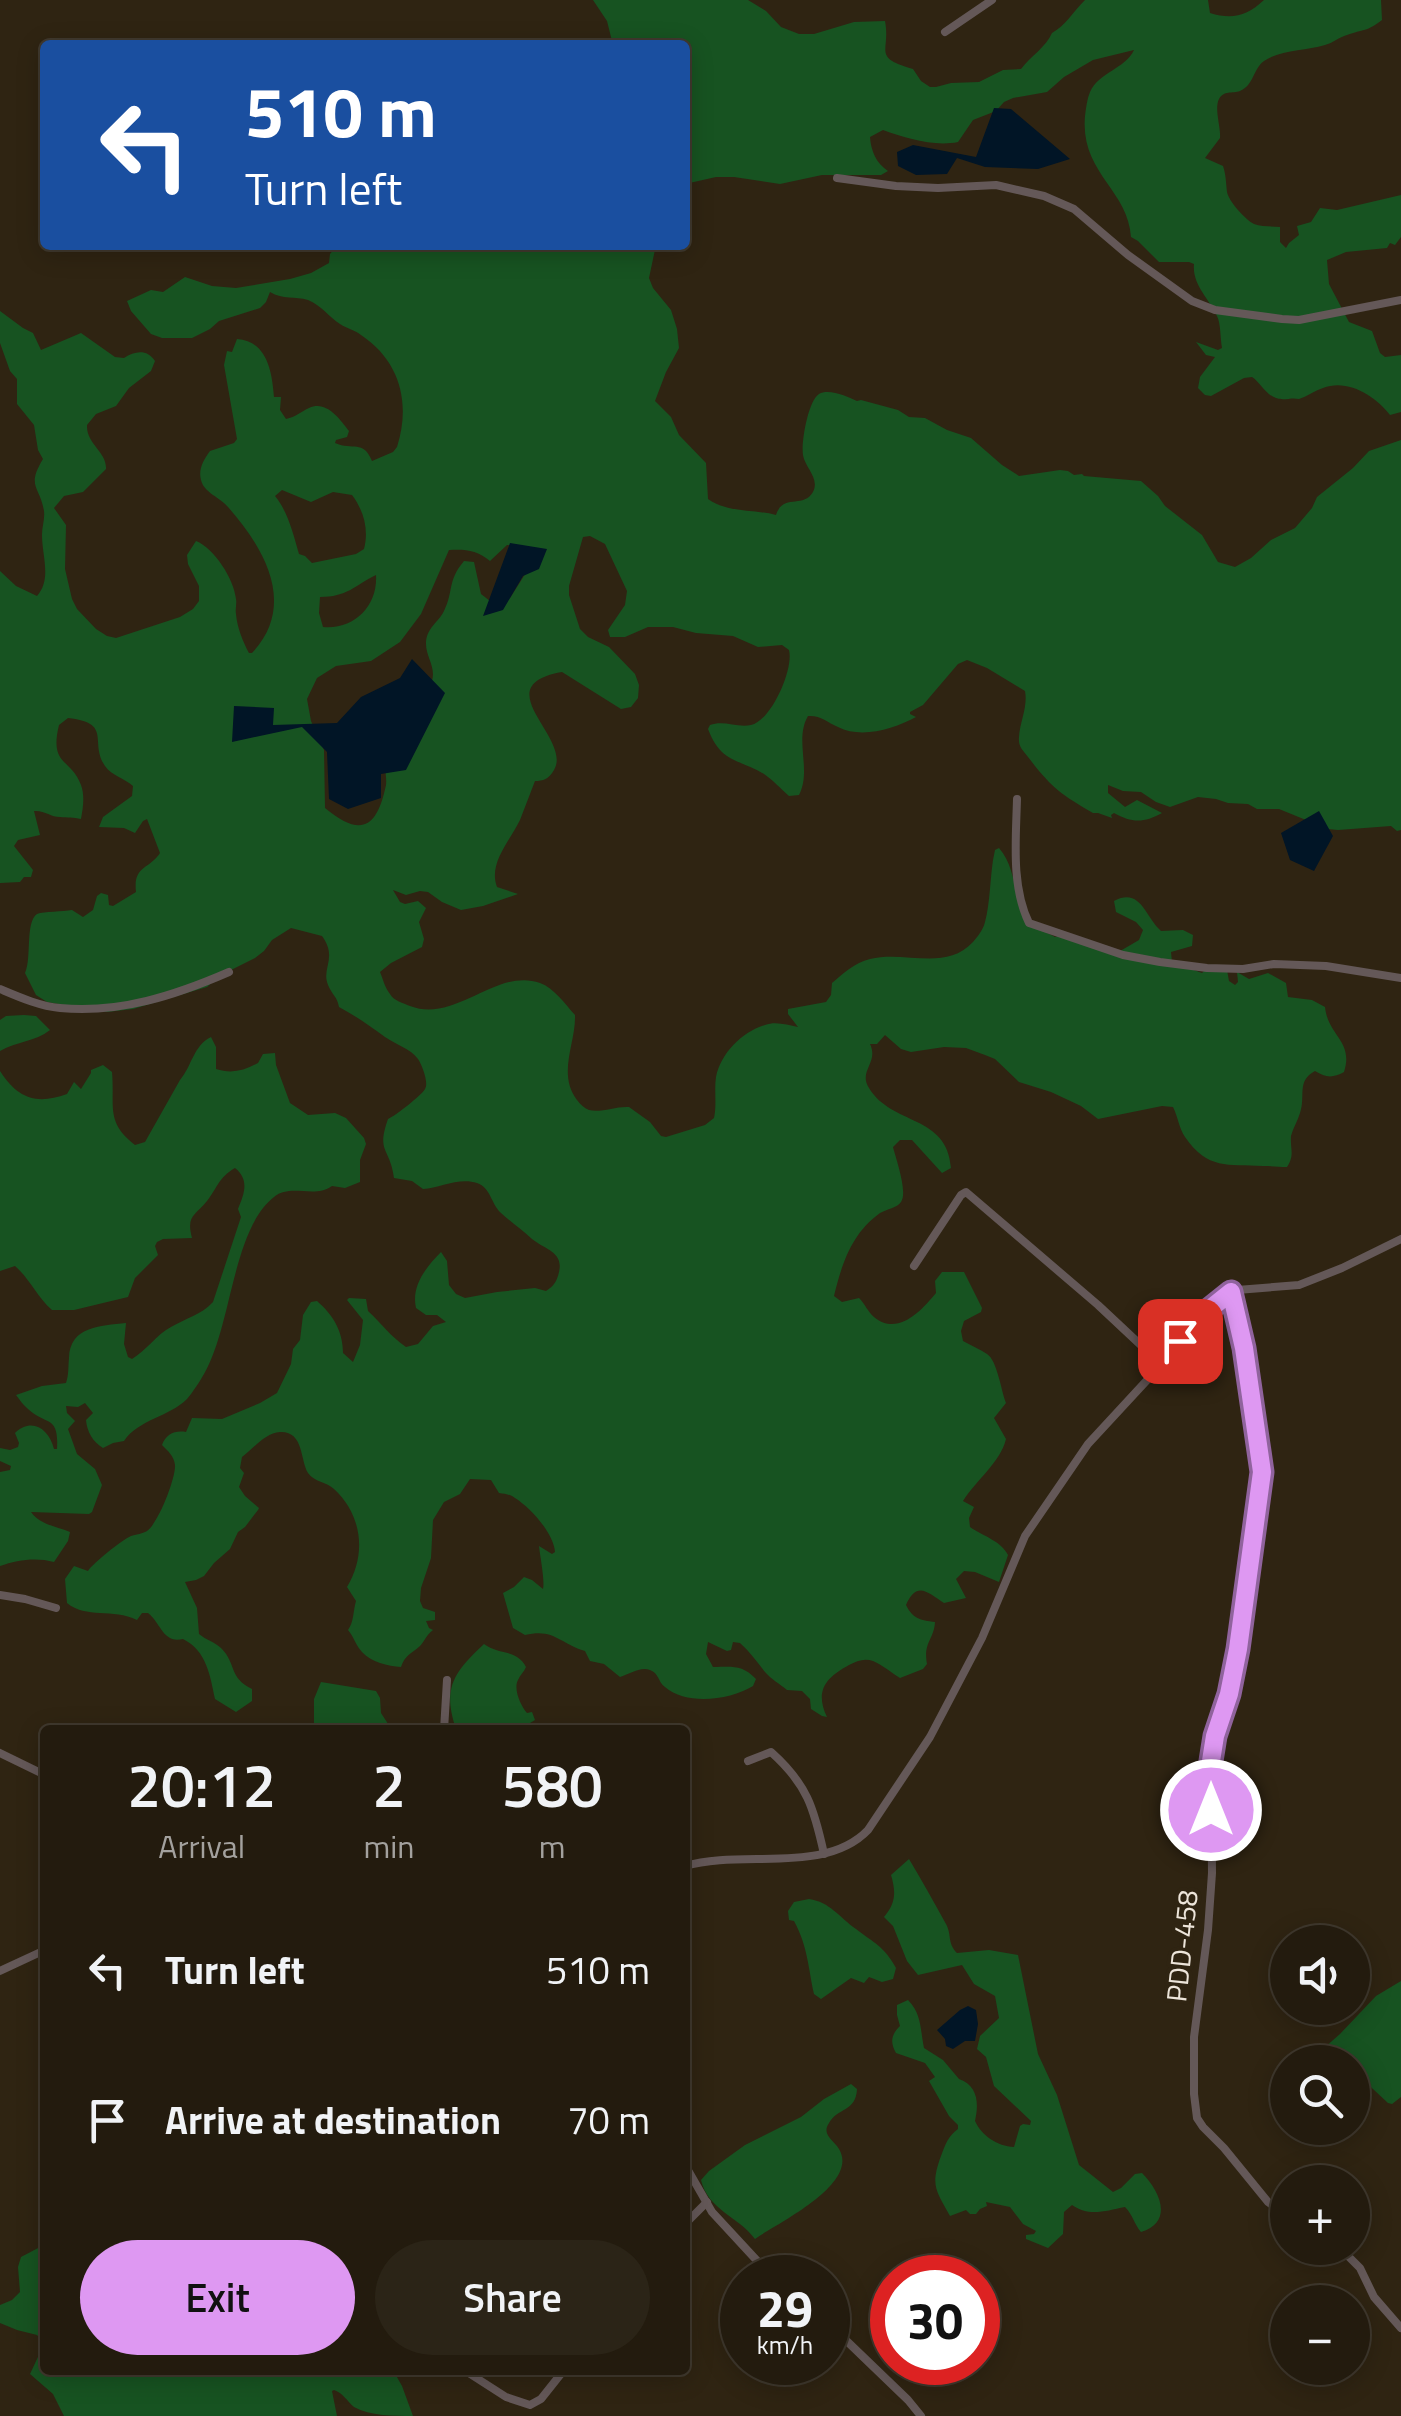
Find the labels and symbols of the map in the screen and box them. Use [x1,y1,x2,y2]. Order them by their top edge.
pin [1138,1299,1223,1384]
position arrow [1159,1758,1263,1862]
street label: PDD-458 [1154,1888,1209,2004]
speed limit sign: 30 [870,2255,1000,2385]

